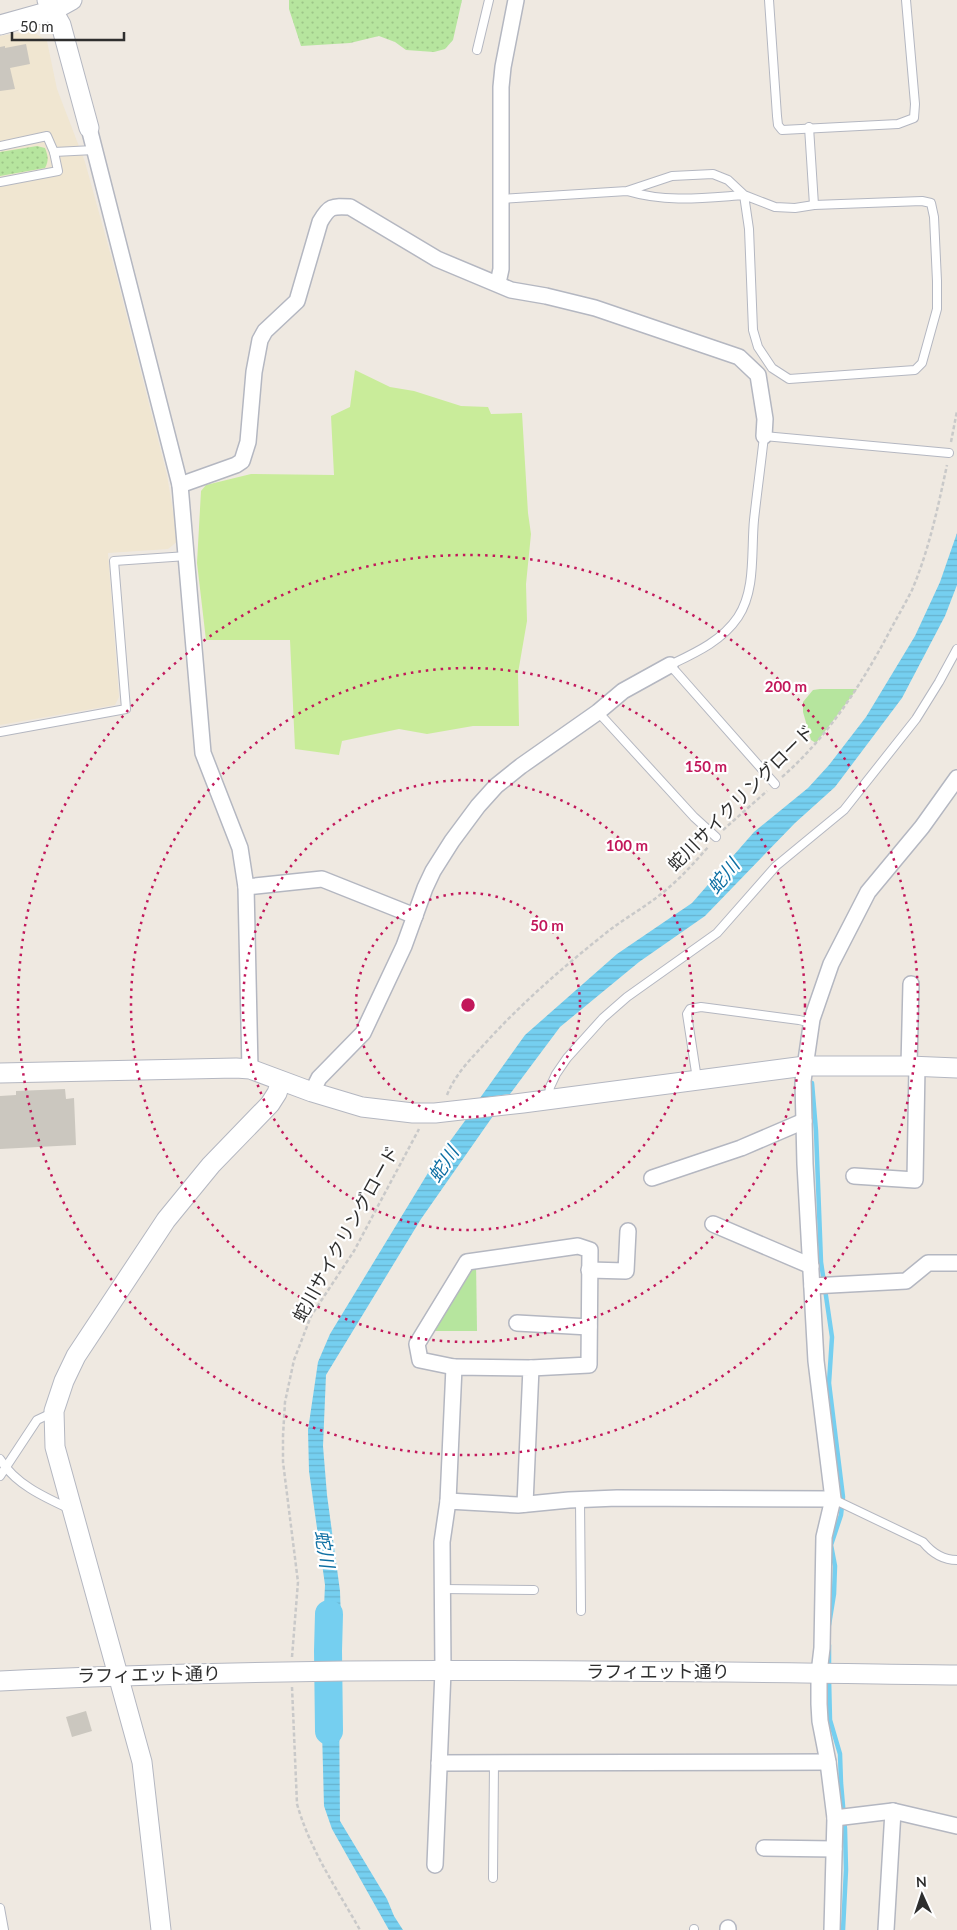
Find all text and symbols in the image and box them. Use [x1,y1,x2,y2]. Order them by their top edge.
scale bar [12,10,125,42]
text: 50 m [20,17,54,35]
text: 200 m [765,677,807,695]
street label: 蛇川サイクリングロード [663,720,819,876]
text: 150 m [685,757,727,775]
text: 100 m [606,836,648,854]
water label: 蛇川 [702,854,744,898]
text: 50 m [530,916,564,934]
centre of rings [459,996,477,1014]
water label: 蛇川 [422,1140,464,1186]
street label: 蛇川サイクリングロード [288,1142,403,1325]
water label: 蛇川 [311,1528,340,1571]
street label: ラフィエット通り [586,1660,730,1682]
street label: ラフィエット通り [77,1662,221,1686]
north arrow [897,1870,947,1920]
text: N [915,1873,927,1890]

